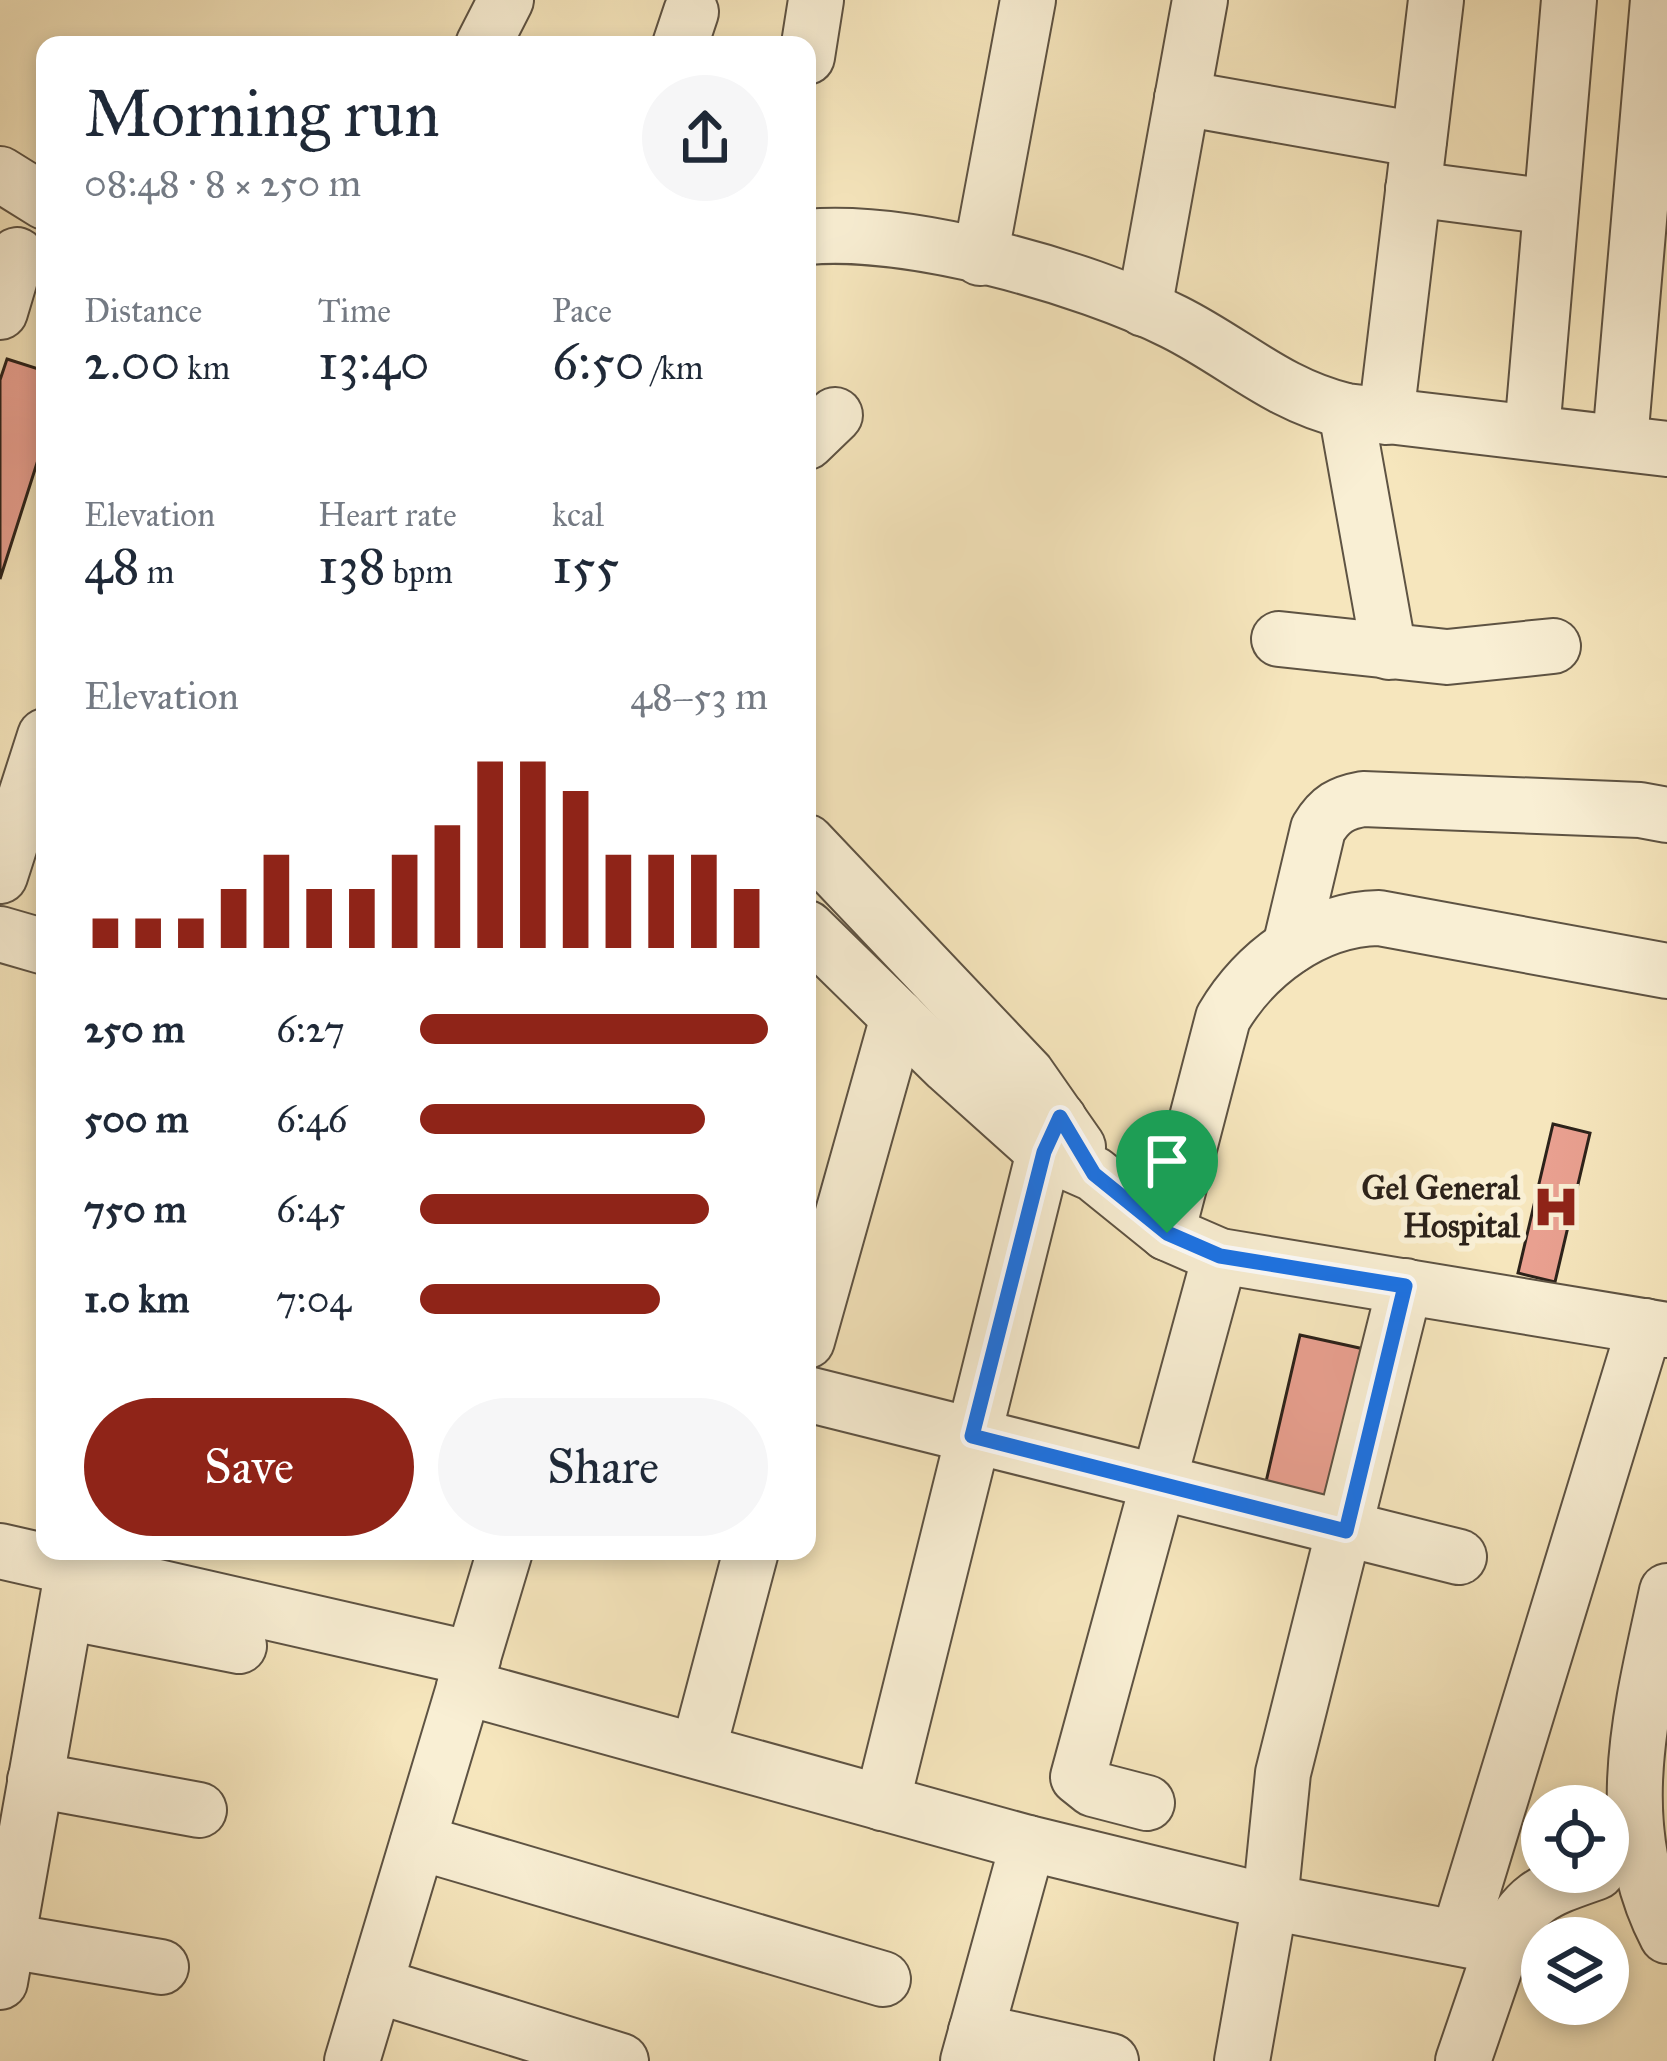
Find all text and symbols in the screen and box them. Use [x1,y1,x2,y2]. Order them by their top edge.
text: Morning run [84,73,440,154]
button: share [642,75,768,201]
text: 08:48 · 8 × 250 m [84,159,361,207]
text: Distance [84,291,202,331]
text: Time [318,291,391,331]
text: Pace [552,291,612,331]
text: 2.00 [84,331,180,393]
text: 13:40 [318,331,430,393]
text: 6:50 [552,331,644,393]
text: km [180,348,230,388]
text: /km [644,348,703,388]
text: Elevation [84,495,215,535]
text: Heart rate [318,495,457,535]
text: kcal [552,495,604,535]
text: 48 [84,535,140,597]
text: 138 [318,535,386,597]
text: 155 [552,535,619,597]
text: m [140,552,174,592]
text: bpm [386,552,453,592]
text: Elevation [84,672,239,720]
text: 48–53 m [630,672,768,720]
text: 250 m [84,1005,185,1053]
text: 6:27 [276,1005,345,1053]
text: 500 m [84,1095,189,1143]
text: 6:46 [276,1095,348,1143]
pin [1116,1110,1218,1233]
icon: arrive [1134,1128,1200,1194]
place label: Gel General Hospital [1361,1168,1521,1246]
hospital icon: Gel General Hospital [1531,1182,1581,1232]
text: 750 m [84,1185,187,1233]
text: 6:45 [276,1185,346,1233]
text: 1.0 km [84,1275,190,1323]
text: 7:04 [276,1275,351,1323]
button: Save [84,1398,414,1536]
button: Share [438,1398,768,1536]
map controls [1521,1785,1629,2025]
button: locate [1521,1785,1629,1893]
button: layers [1521,1917,1629,2025]

